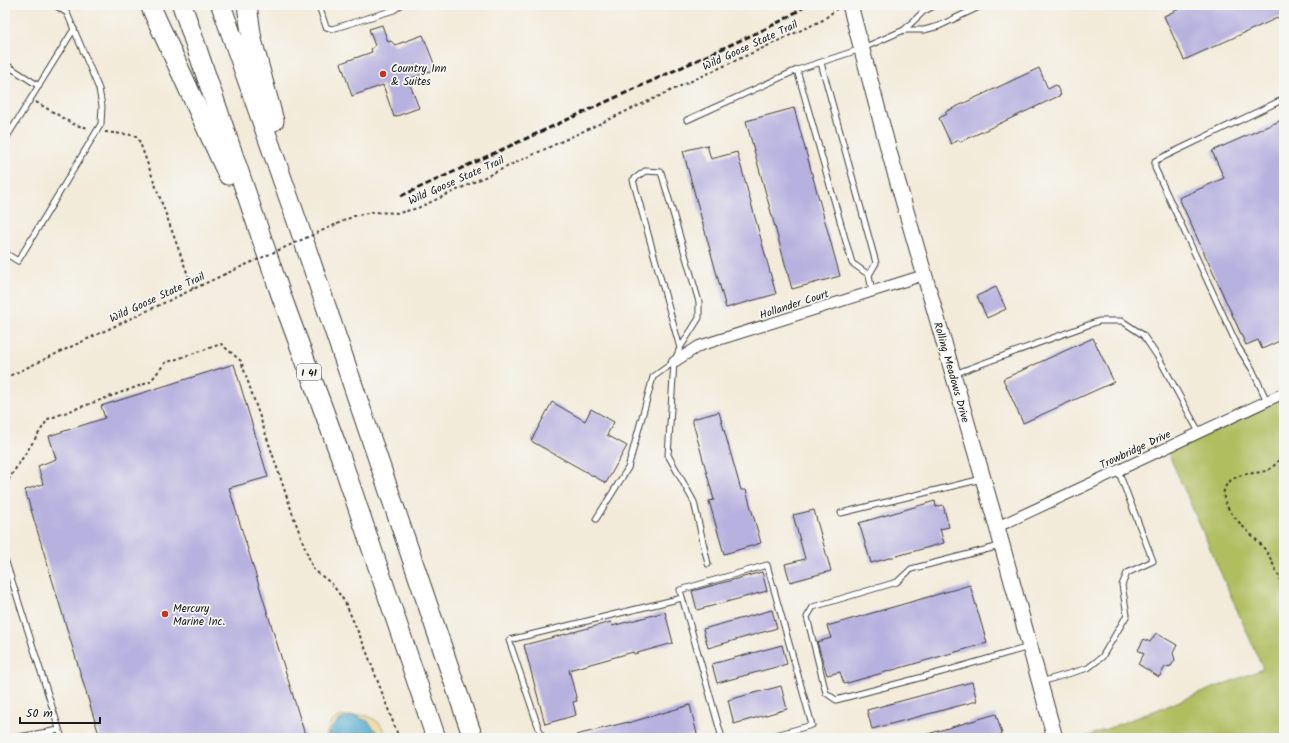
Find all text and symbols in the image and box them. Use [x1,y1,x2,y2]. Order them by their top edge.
street label: Wild Goose State Trail [700,16,801,76]
place label: Country Inn & Suites [391,60,446,91]
marker: Country Inn & Suites [378,69,388,79]
street label: Wild Goose State Trail [406,152,508,210]
street label: Wild Goose State Trail [107,268,208,328]
street label: Hollander Court [757,285,832,325]
street label: Rolling Meadows Drive [928,320,974,425]
road number: I 41 [297,364,321,380]
street label: Trowbridge Drive [1097,425,1174,474]
place label: Mercury Marine Inc. [173,600,225,631]
marker: Mercury Marine Inc. [160,609,170,619]
scale bar [20,699,100,725]
text: 50 m [26,704,53,723]

